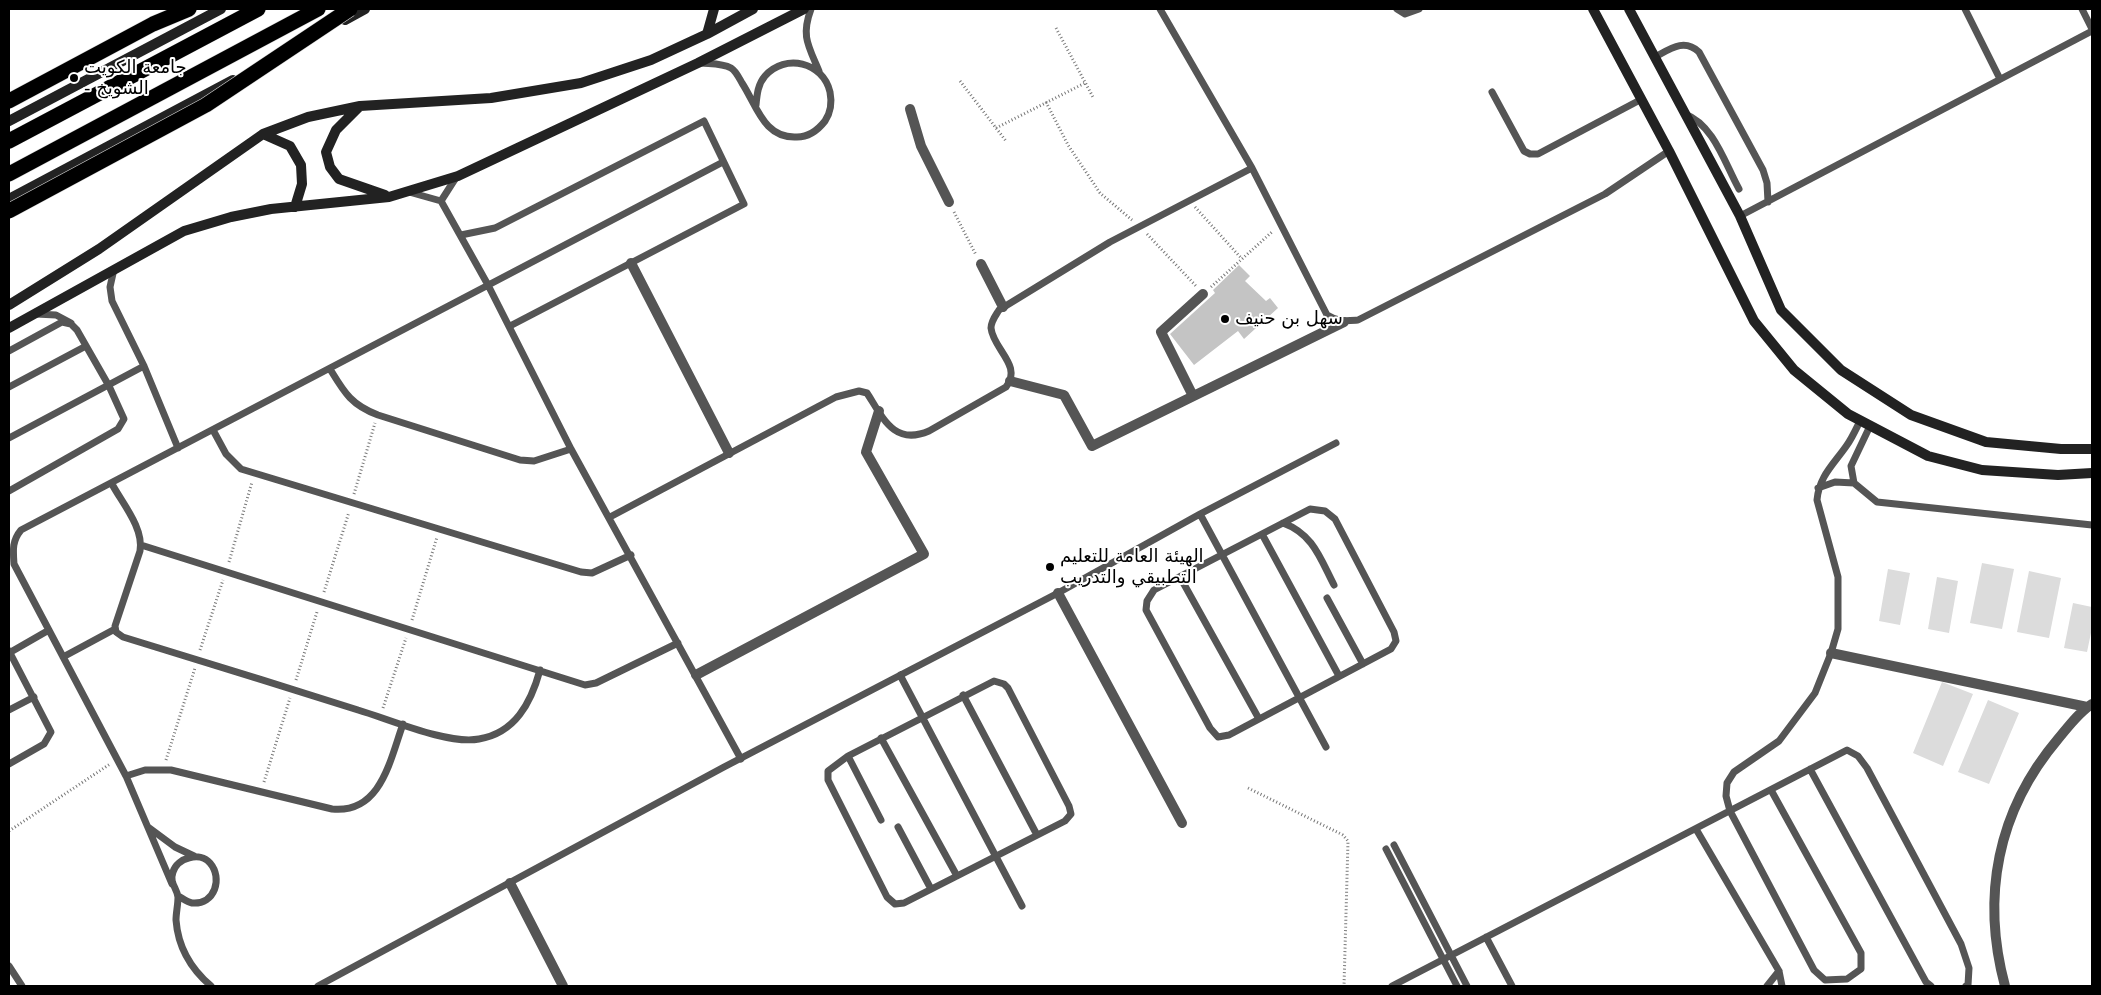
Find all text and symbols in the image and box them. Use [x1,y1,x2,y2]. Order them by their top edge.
place label: جامعة الكويت - الشويخ [84,57,187,100]
marker: جامعة الكويت - الشويخ [68,72,80,84]
place label: سهل بن حنيف [1235,308,1343,330]
marker: سهل بن حنيف [1219,313,1231,325]
place label: الهيئة العامة للتعليم التطبيقي والتدريب [1060,546,1204,588]
marker: الهيئة العامة للتعليم التطبيقي والتدريب [1044,561,1056,573]

